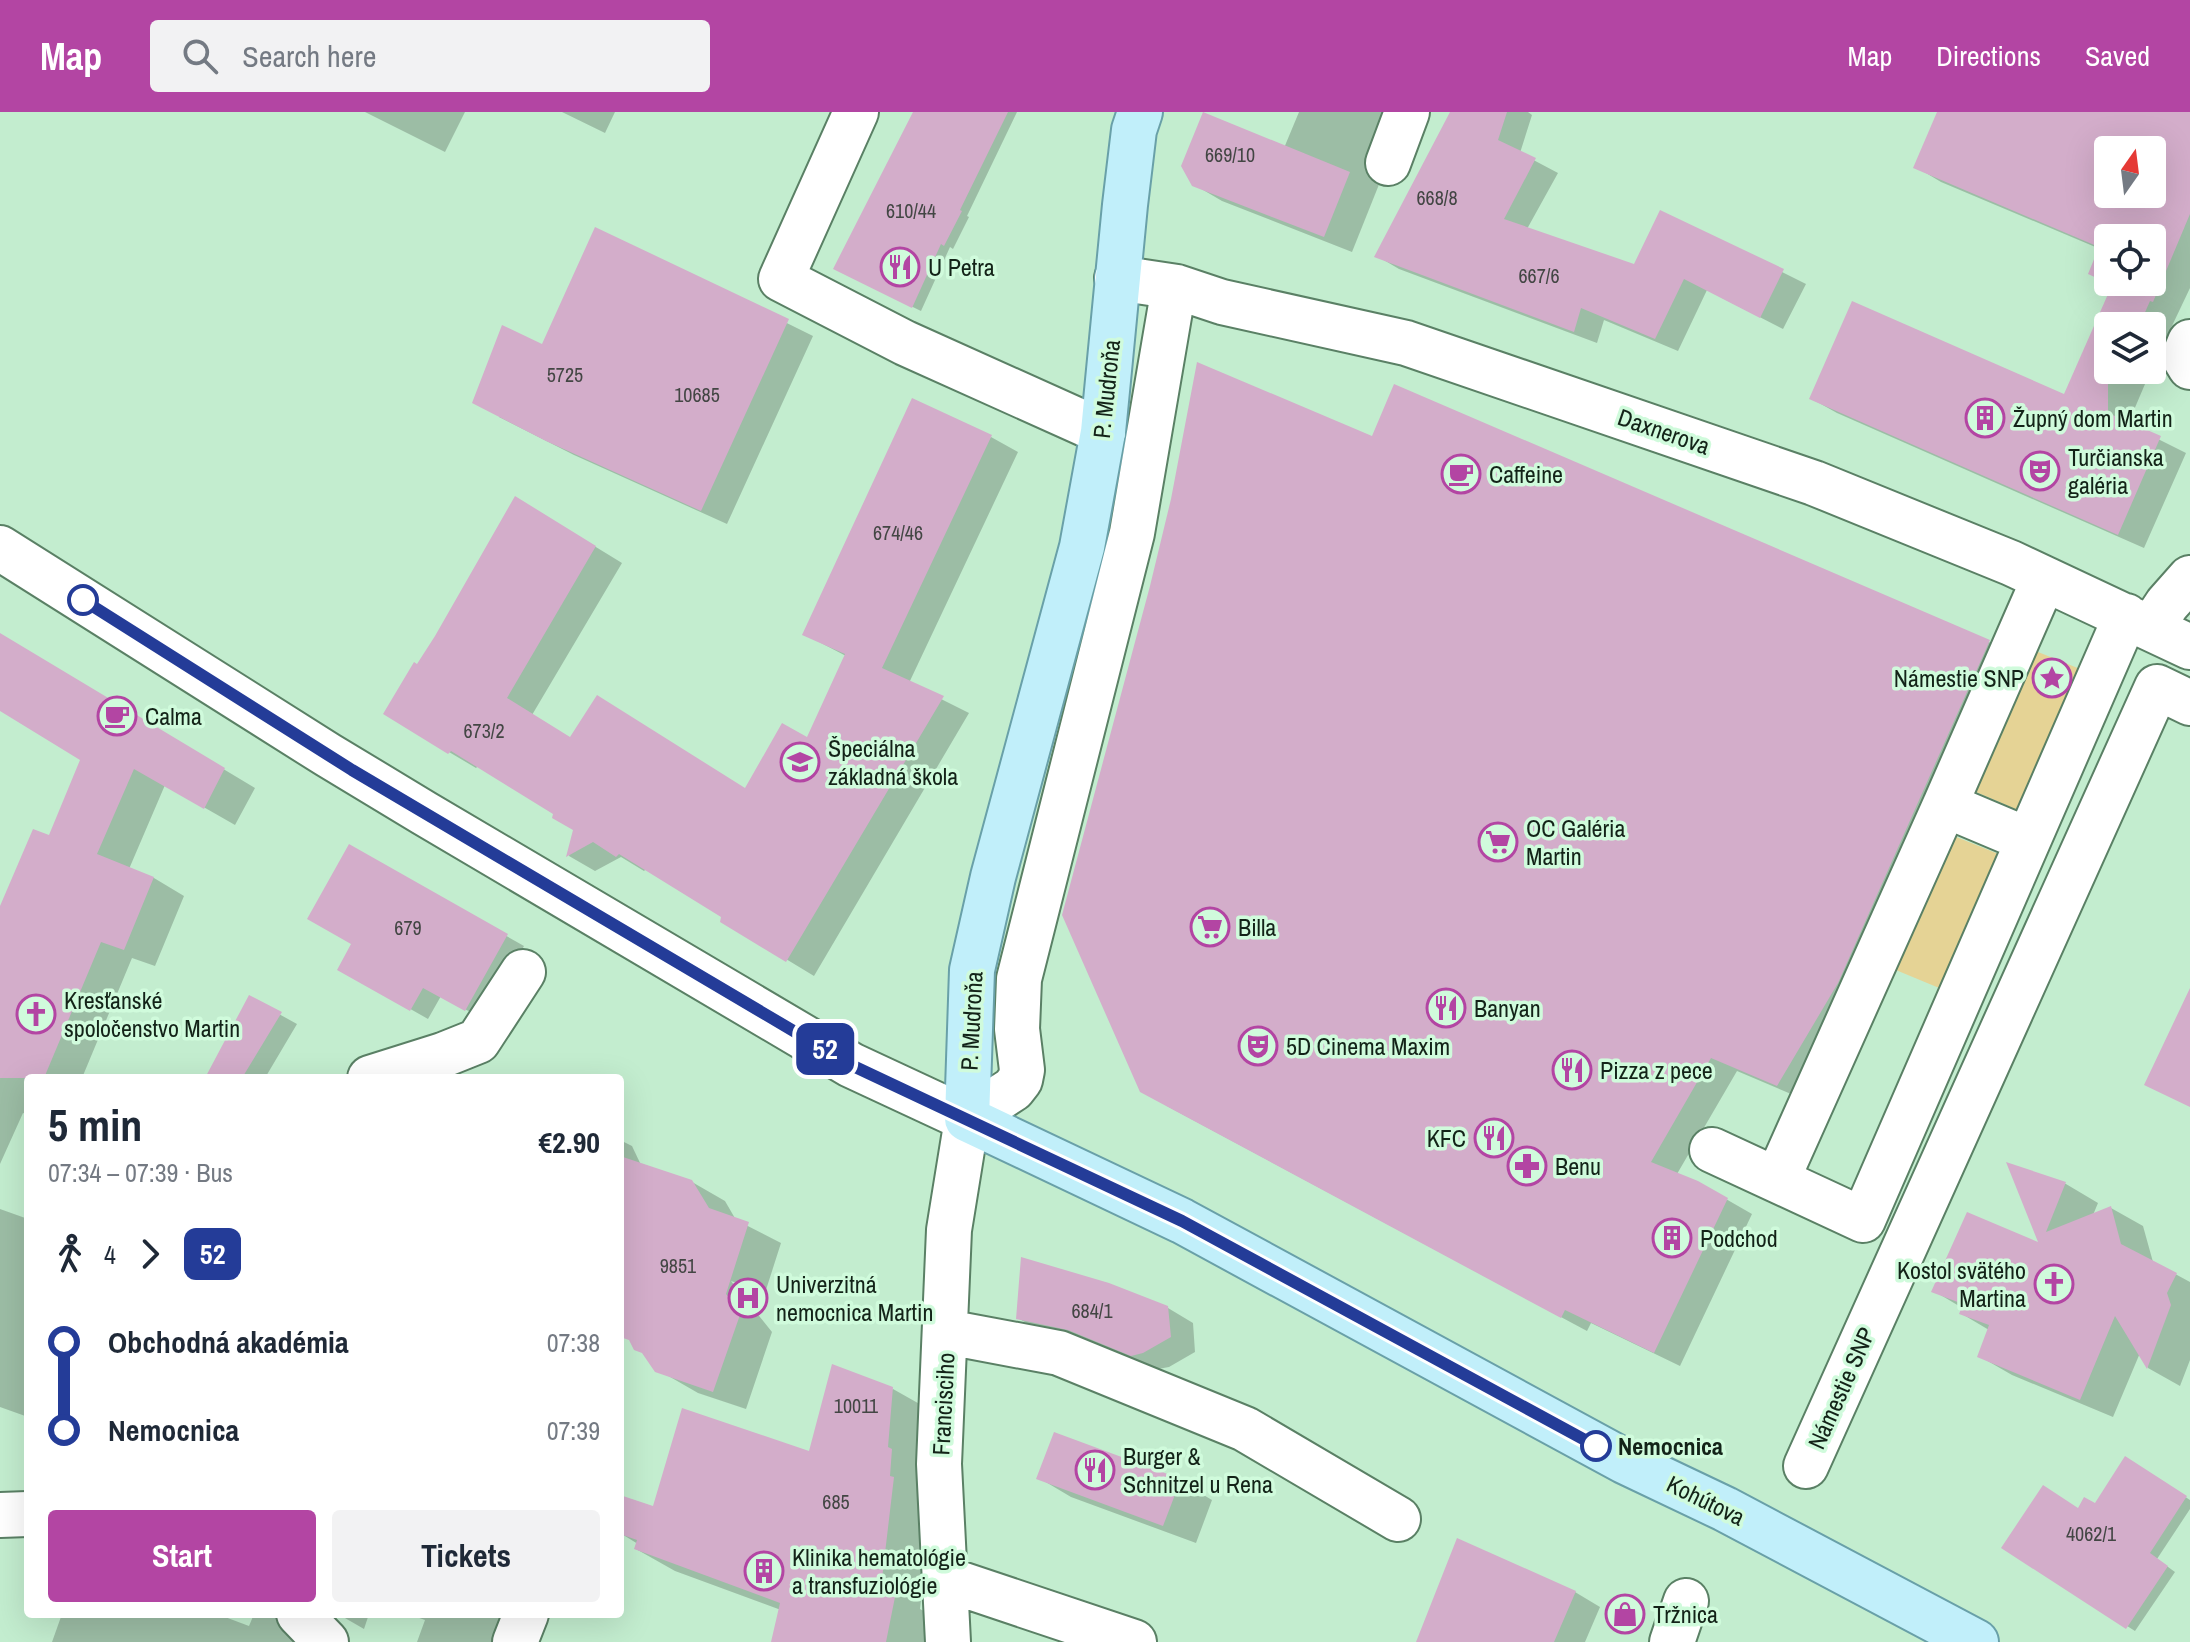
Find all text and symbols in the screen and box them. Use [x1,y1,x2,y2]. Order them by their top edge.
search box [150,20,710,92]
text: Map [40,31,102,82]
icon: search [178,34,222,78]
text: Search here [242,36,376,76]
text: Map [1848,37,1892,75]
text: Directions [1936,37,2041,75]
text: Saved [2085,37,2150,75]
north arrow [2094,136,2166,208]
map controls [2094,136,2166,384]
house number: 669/10 [1205,141,1255,168]
house number: 668/8 [1416,184,1458,211]
house number: 610/44 [886,197,936,224]
button: locate [2094,224,2166,296]
restaurant icon: U Petra [879,246,921,288]
place label: U Petra [928,251,995,283]
house number: 667/6 [1518,262,1560,289]
button: layers [2094,312,2166,384]
street label: P. Mudroňa [1085,338,1127,440]
house number: 5725 [547,361,583,388]
house number: 10685 [674,381,720,408]
building icon: Župný dom Martin [1964,397,2006,439]
street label: Daxnerova [1614,400,1714,462]
place label: Župný dom Martin [2013,402,2173,434]
place label: Turčianska galéria [2068,441,2164,501]
theatre icon: Turčianska galéria [2019,450,2061,492]
cafe icon: Caffeine [1440,453,1482,495]
place label: Caffeine [1489,458,1563,490]
house number: 674/46 [873,519,923,546]
unlabelled marker [68,585,98,615]
place icon: Námestie SNP [2031,657,2073,699]
place label: Námestie SNP [1894,662,2024,694]
cafe icon: Calma [96,695,138,737]
place label: Calma [145,700,202,732]
house number: 673/2 [463,717,505,744]
place label: Špeciálna základná škola [828,732,958,792]
school or university icon: Špeciálna základná škola [779,741,821,783]
place label: OC Galéria Martin [1526,812,1626,872]
supermarket icon: OC Galéria Martin [1477,821,1519,863]
supermarket icon: Billa [1189,906,1231,948]
place label: Billa [1238,911,1276,943]
house number: 679 [394,914,422,941]
street label: P. Mudroňa [952,971,990,1071]
place label: Kresťanské spoločenstvo Martin [64,984,240,1044]
restaurant icon: Banyan [1425,987,1467,1029]
place label: Banyan [1474,992,1541,1024]
church icon: Kresťanské spoločenstvo Martin [15,993,57,1035]
line badge: 52 [789,1023,861,1075]
theatre icon: 5D Cinema Maxim [1237,1025,1279,1067]
text: 52 [812,1030,838,1068]
place label: 5D Cinema Maxim [1286,1030,1450,1062]
restaurant icon: Pizza z pece [1551,1049,1593,1091]
place label: Pizza z pece [1600,1054,1713,1086]
text: 5 min [48,1095,142,1155]
restaurant icon: KFC [1473,1117,1515,1159]
text: €2.90 [538,1122,600,1162]
place label: KFC [1427,1122,1466,1154]
pharmacy icon: Benu [1506,1145,1548,1187]
place label: Benu [1555,1150,1601,1182]
text: 07:34 – 07:39 · Bus [48,1155,233,1190]
building icon: Podchod [1651,1217,1693,1259]
place label: Podchod [1700,1222,1778,1254]
icon: walk [48,1232,92,1276]
icon: forward [128,1232,172,1276]
text: 52 [200,1235,225,1273]
text: 4 [104,1237,116,1272]
house number: 9851 [660,1252,696,1279]
place label: Kostol svätého Martina [1897,1254,2026,1314]
church icon: Kostol svätého Martina [2033,1263,2075,1305]
place label: Univerzitná nemocnica Martin [776,1268,934,1328]
hospital icon: Univerzitná nemocnica Martin [727,1277,769,1319]
house number: 684/1 [1071,1297,1113,1324]
text: Obchodná akadémia [108,1322,349,1362]
street label: Námestie SNP [1800,1322,1882,1454]
text: 07:38 [547,1325,600,1360]
street label: Francisciho [924,1352,962,1456]
house number: 10011 [834,1392,878,1419]
text: Nemocnica [108,1410,239,1450]
text: 07:39 [547,1413,600,1448]
place label: Nemocnica [1618,1430,1723,1462]
marker: Nemocnica [1581,1431,1611,1461]
place label: Burger & Schnitzel u Rena [1123,1440,1273,1500]
restaurant icon: Burger & Schnitzel u Rena [1074,1449,1116,1491]
street label: Kohútova [1662,1467,1750,1533]
house number: 685 [822,1488,850,1515]
button: Start [48,1510,316,1602]
button: Tickets [332,1510,600,1602]
house number: 4062/1 [2066,1520,2116,1547]
place label: Klinika hematológie a transfuziológie [792,1541,966,1601]
building icon: Klinika hematológie a transfuziológie [743,1550,785,1592]
shop icon: Tržnica [1604,1593,1646,1635]
place label: Tržnica [1653,1598,1718,1630]

